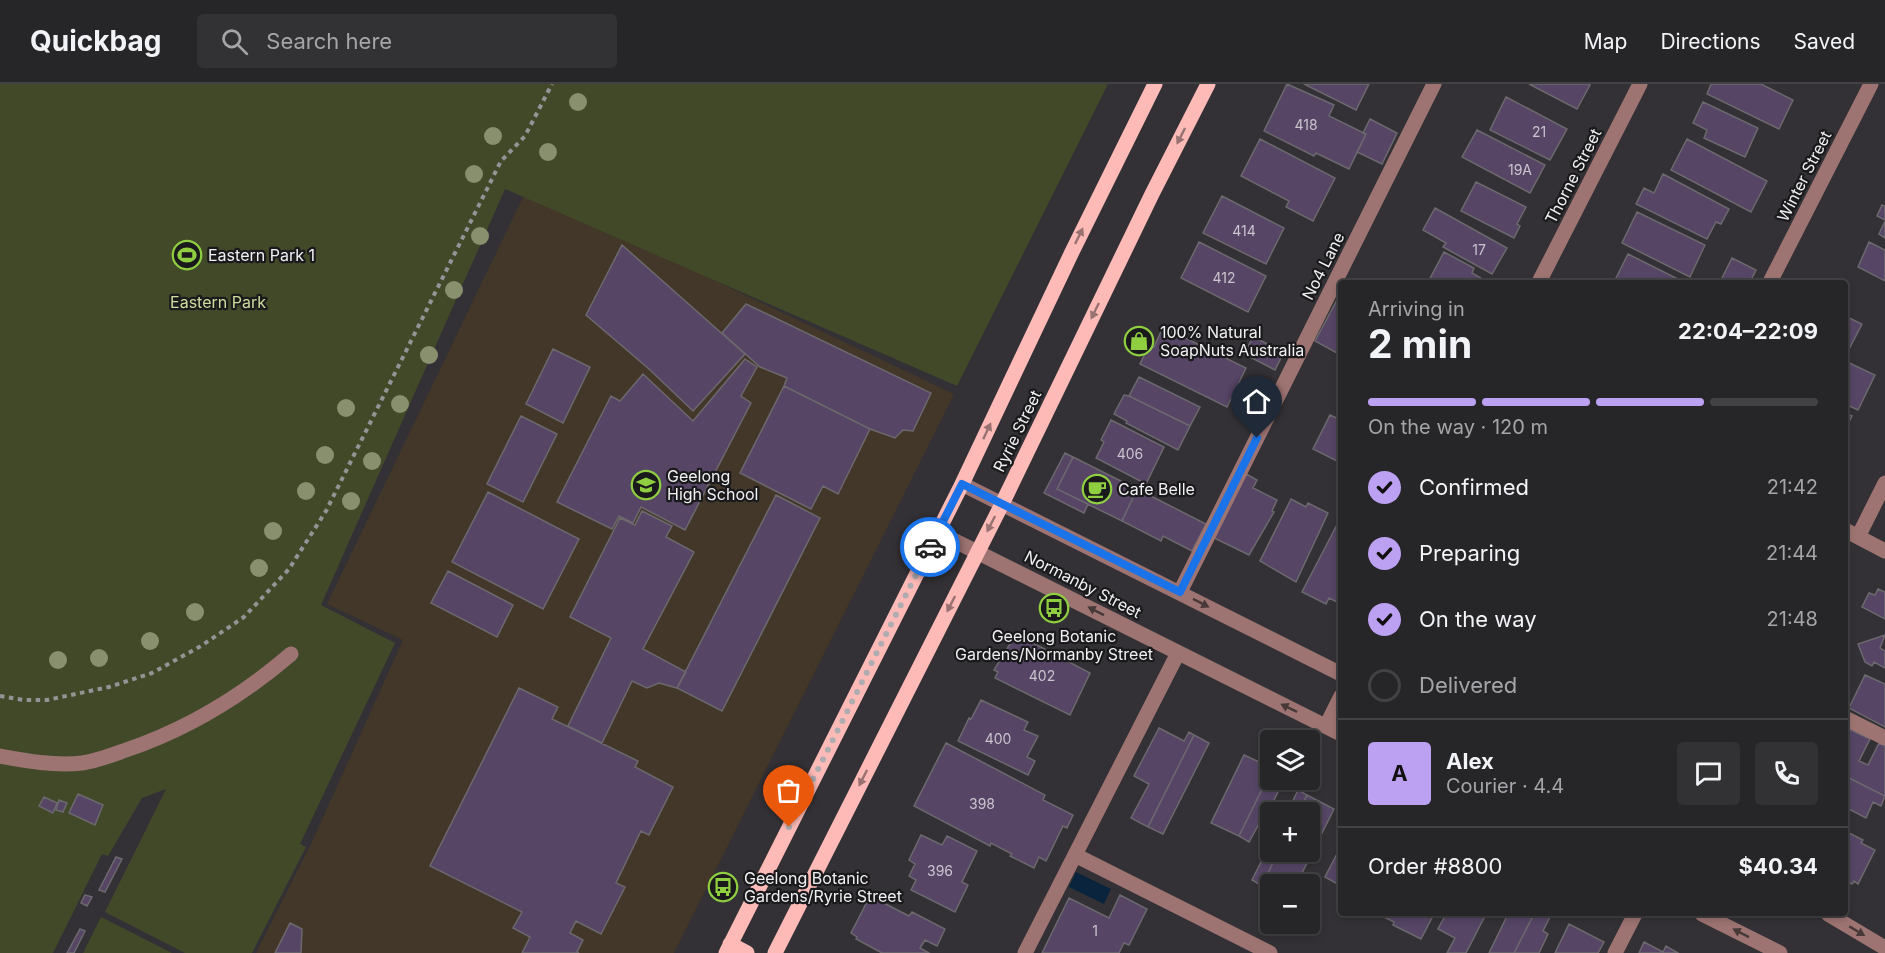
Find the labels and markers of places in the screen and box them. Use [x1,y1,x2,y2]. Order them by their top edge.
sports icon: Eastern Park 1 [171,239,203,271]
place label: Eastern Park 1 [208,245,315,265]
place label: 100% Natural SoapNuts Australia [1160,322,1304,360]
shop icon: 100% Natural SoapNuts Australia [1123,325,1155,357]
pin [1231,376,1282,438]
place label: Geelong High School [667,466,758,504]
school or university icon: Geelong High School [630,469,662,501]
cafe icon: Cafe Belle [1081,473,1113,505]
place label: Cafe Belle [1118,479,1195,499]
bus stop icon: Geelong Botanic Gardens/Normanby Street [1038,592,1070,624]
place label: Geelong Botanic Gardens/Normanby Street [955,626,1153,664]
pin [763,765,814,827]
place label: Geelong Botanic Gardens/Ryrie Street [744,868,902,906]
bus stop icon: Geelong Botanic Gardens/Ryrie Street [707,871,739,903]

